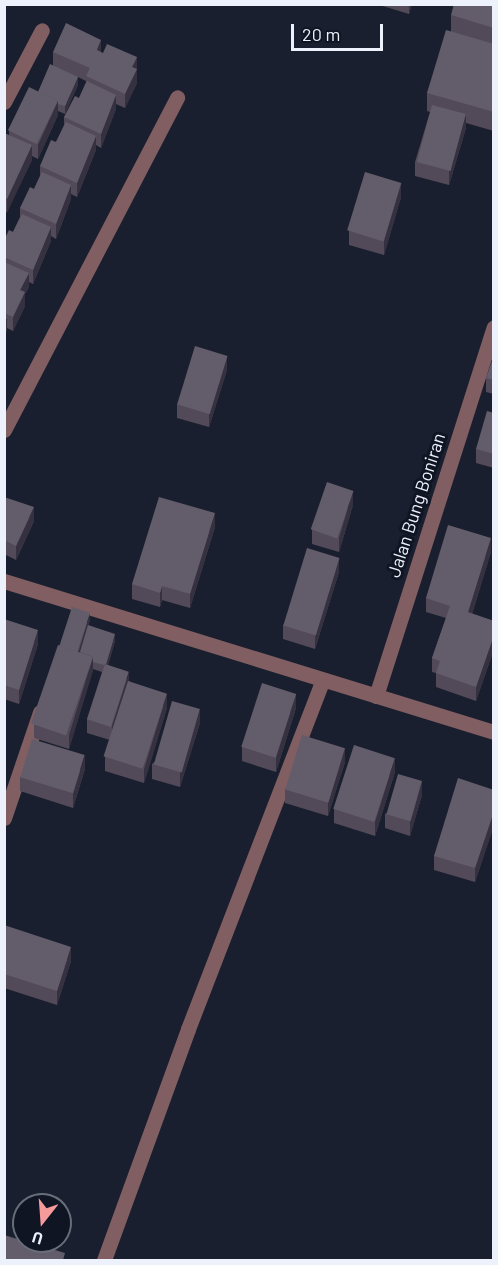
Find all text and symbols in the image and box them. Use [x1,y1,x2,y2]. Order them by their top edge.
scale bar [294,12,386,50]
text: 20 m [302,23,340,45]
street label: Jalan Bung Boniran [382,430,450,580]
north arrow [12,1193,72,1253]
text: U [30,1228,45,1249]

